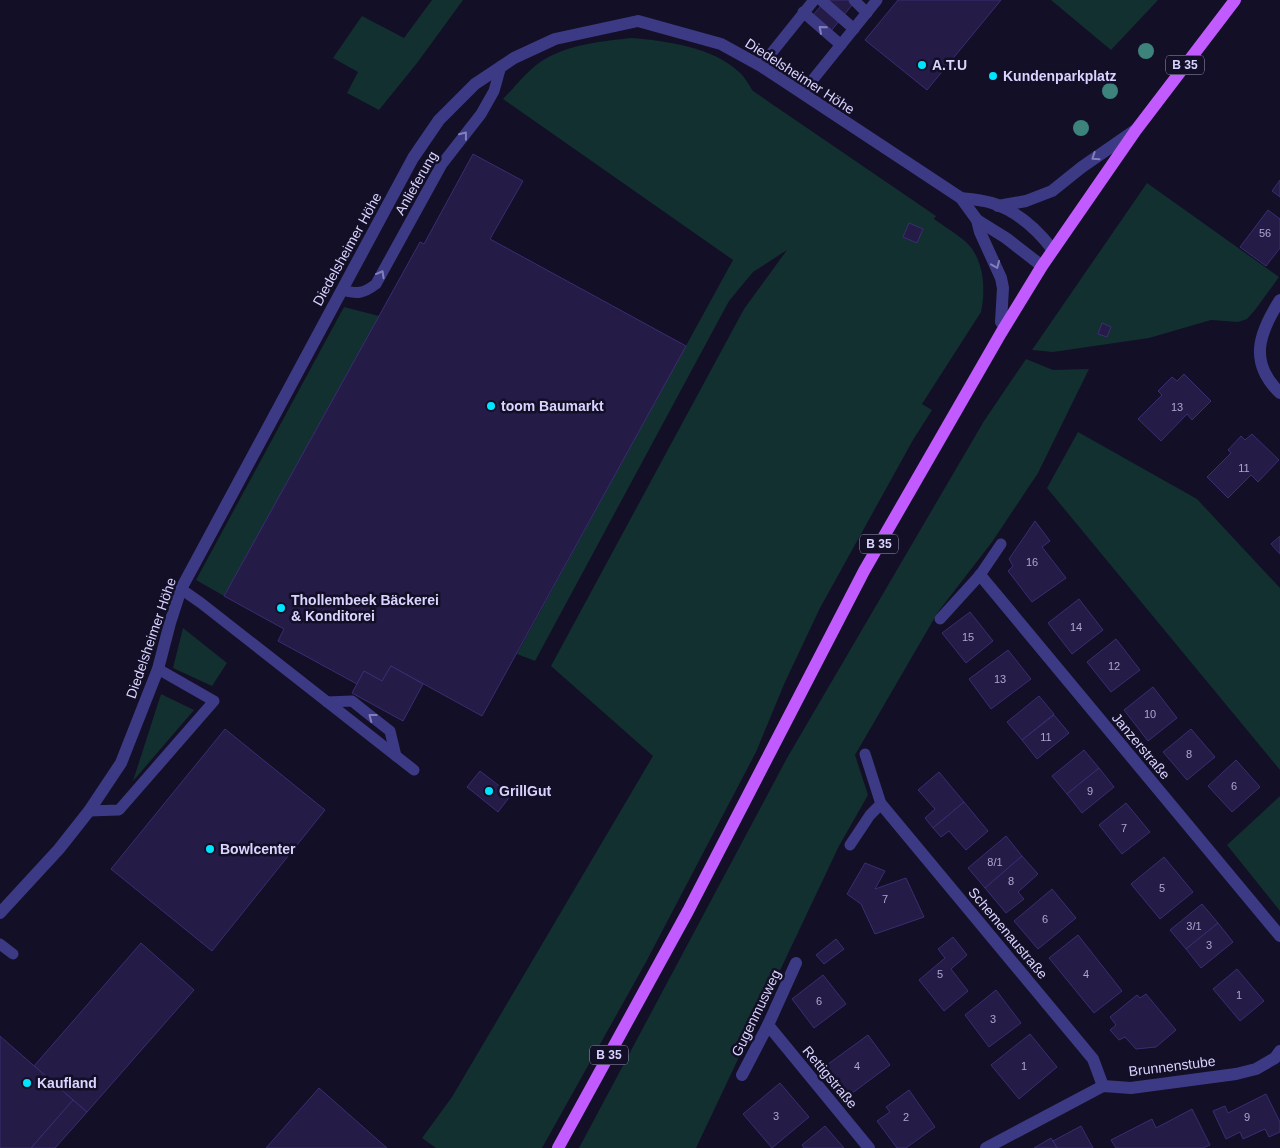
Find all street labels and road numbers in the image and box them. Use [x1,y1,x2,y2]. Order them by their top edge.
street label: Diedelsheimer Höhe [742,35,858,117]
road number: B 35 [1166,56,1204,74]
street label: Anlieferung [391,148,441,218]
street label: Diedelsheimer Höhe [309,189,385,308]
road number: B 35 [860,534,898,554]
street label: Diedelsheimer Höhe [123,575,179,701]
street label: Janzerstraße [1109,710,1174,783]
street label: Schemenaustraße [965,884,1051,982]
street label: Gugenmusweg [728,967,784,1059]
street label: Rettigstraße [799,1043,861,1112]
road number: B 35 [590,1046,628,1064]
street label: Brunnenstube [1128,1053,1216,1079]

